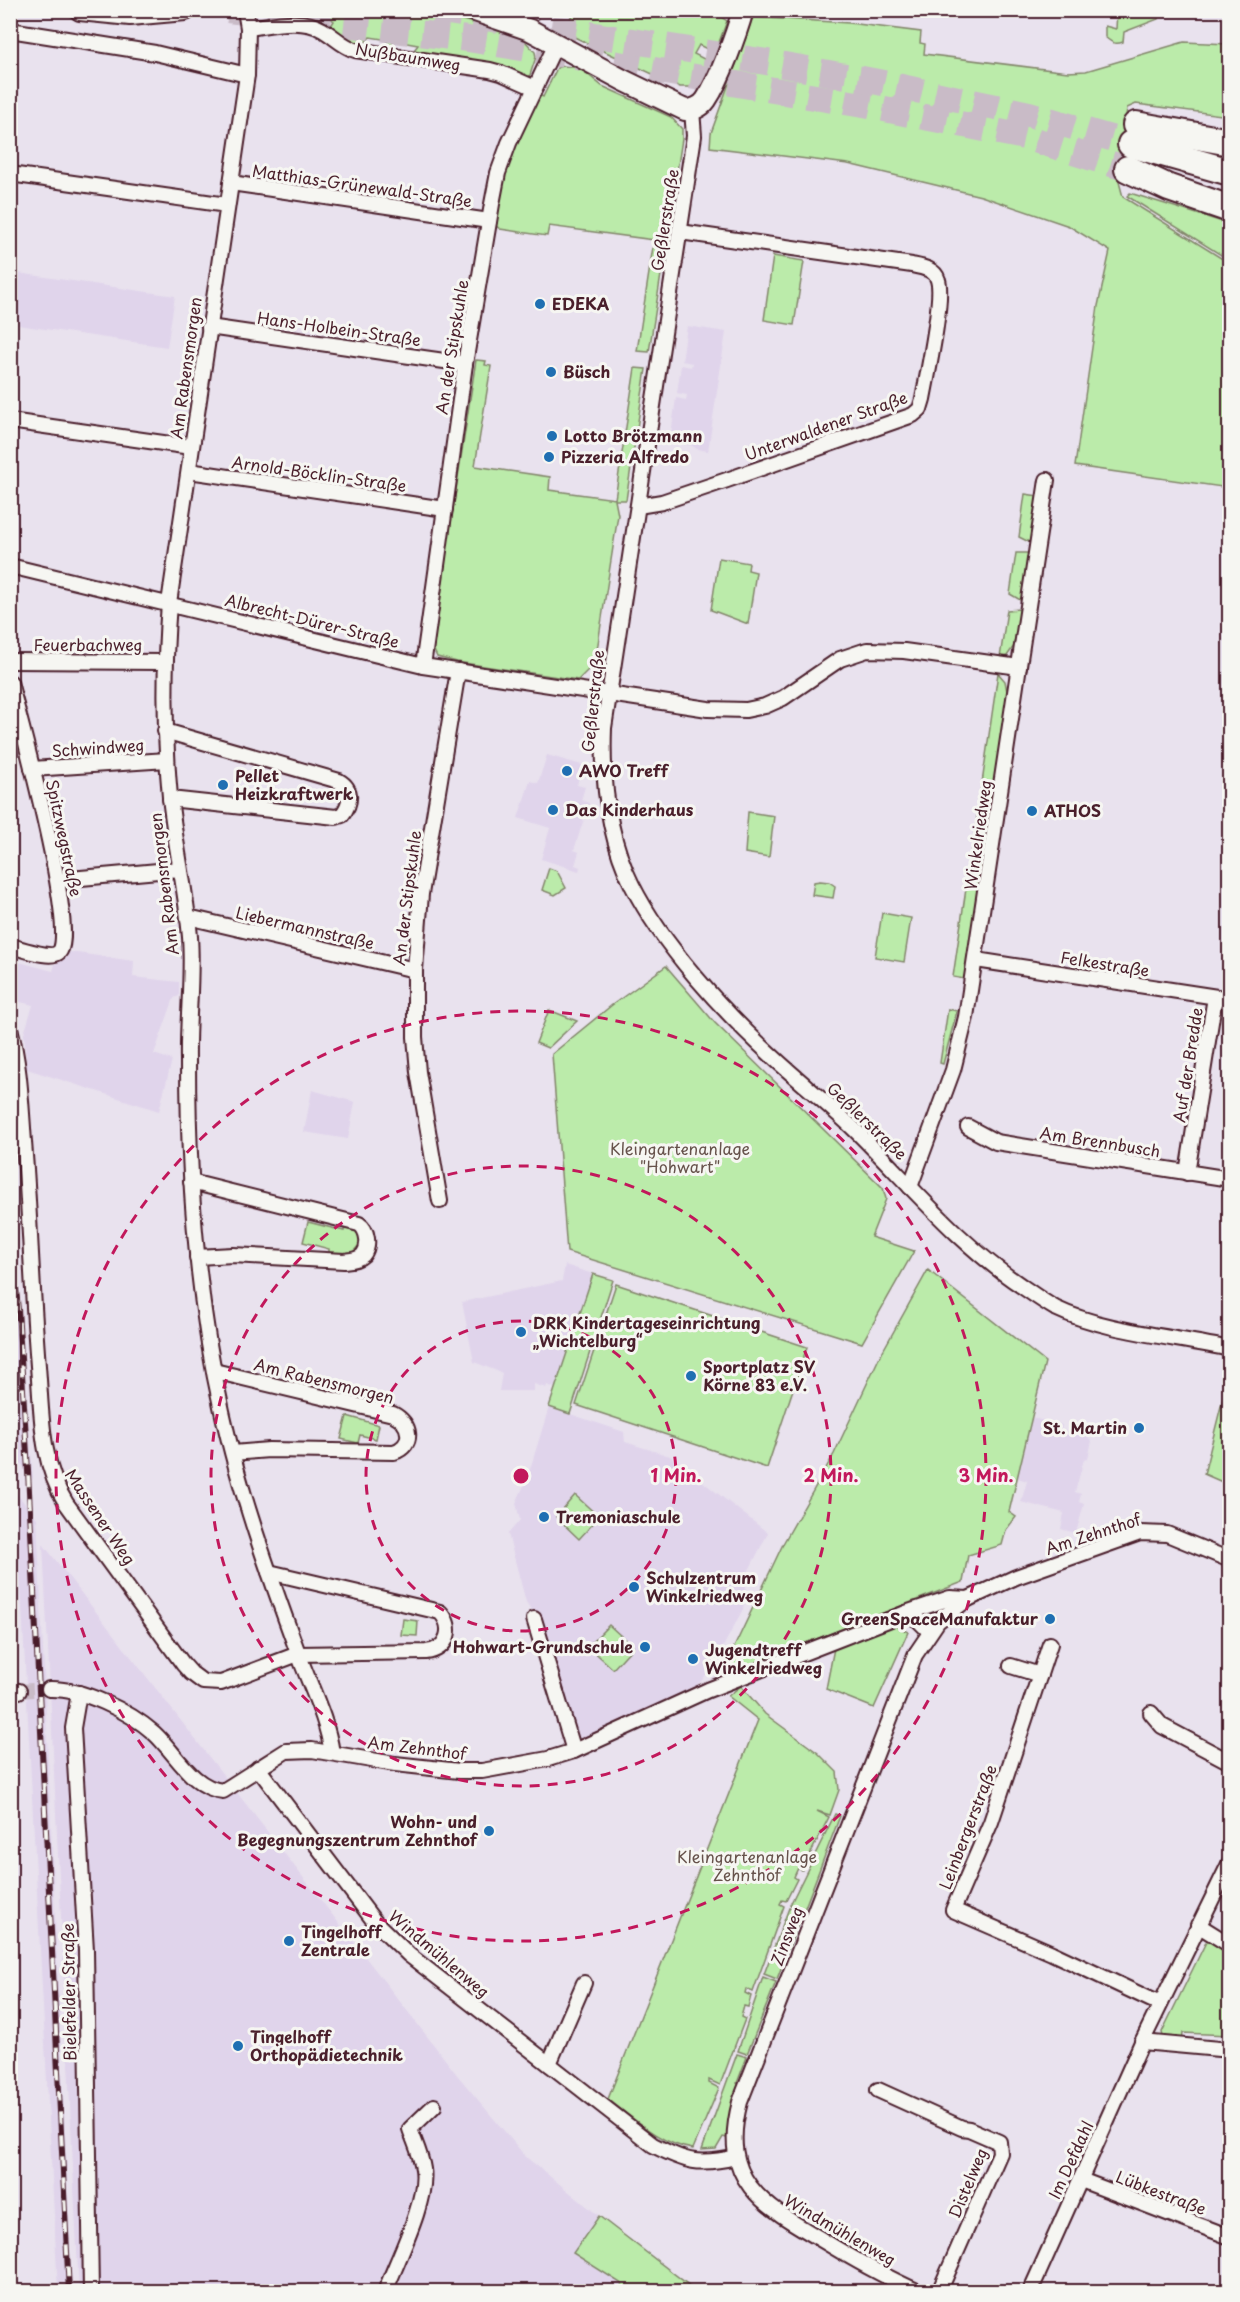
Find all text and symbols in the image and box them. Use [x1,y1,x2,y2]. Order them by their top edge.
street label: Nußbaumweg [354,36,463,76]
street label: Matthias-Grünewald-Straße [251,158,473,212]
street label: Geßlerstraße [644,167,684,273]
street label: An der Stipskuhle [429,278,474,416]
place label: EDEKA [552,291,610,315]
street label: Am Rabensmorgen [163,295,207,440]
marker: EDEKA [533,297,547,311]
street label: Hans-Holbein-Straße [256,305,423,351]
place label: Büsch [563,359,610,383]
marker: Büsch [544,365,558,379]
street label: Unterwaldener Straße [741,384,910,466]
place label: Lotto Brötzmann [564,423,702,447]
marker: Lotto Brötzmann [545,429,559,443]
place label: Pizzeria Alfredo [561,444,689,468]
street label: Arnold-Böcklin-Straße [230,449,408,497]
marker: Pizzeria Alfredo [542,450,556,464]
street label: Albrecht-Dürer-Straße [223,587,402,653]
street label: Feuerbachweg [33,632,143,656]
street label: Geßlerstraße [575,648,609,753]
street label: Schwindweg [51,732,145,762]
place label: AWO Treff [579,758,670,782]
place label: Pellet Heizkraftwerk [235,763,354,805]
marker: AWO Treff [560,764,574,778]
street label: Spitzwegstraße [41,777,89,899]
marker: Pellet Heizkraftwerk [216,778,230,792]
street label: Winkelriedweg [957,778,997,892]
place label: Das Kinderhaus [565,797,694,821]
place label: ATHOS [1043,798,1101,822]
marker: Das Kinderhaus [546,803,560,817]
marker: ATHOS [1025,804,1039,818]
street label: Am Rabensmorgen [142,812,184,957]
street label: An der Stipskuhle [386,829,426,967]
street label: Liebermannstraße [234,899,377,955]
street label: Felkestraße [1059,944,1151,982]
street label: Auf der Bredde [1166,1006,1208,1124]
street label: Geßlerstraße [822,1076,913,1165]
street label: Am Brennbusch [1038,1120,1162,1162]
park label: Kleingartenanlage "Hohwart" [610,1136,750,1178]
place label: DRK Kindertageseinrichtung „Wichtelburg“ [533,1310,761,1352]
marker: DRK Kindertageseinrichtung „Wichtelburg“ [514,1325,528,1339]
street label: Am Rabensmorgen [252,1351,397,1409]
place label: Sportplatz SV Körne 83 e.V. [703,1354,816,1396]
marker: Sportplatz SV Körne 83 e.V. [684,1369,698,1383]
place label: St. Martin [1043,1415,1127,1439]
marker: St. Martin [1132,1421,1146,1435]
text: 1 Min. [650,1461,702,1488]
text: 2 Min. [803,1461,859,1488]
text: 3 Min. [958,1461,1014,1488]
street label: Massener Weg [60,1464,142,1569]
centre of rings [511,1466,531,1486]
place label: Tremoniaschule [556,1504,681,1528]
street label: Am Zehnthof [1042,1506,1145,1560]
marker: Tremoniaschule [537,1510,551,1524]
place label: Schulzentrum Winkelriedweg [646,1565,763,1607]
marker: Schulzentrum Winkelriedweg [627,1580,641,1594]
place label: GreenSpaceManufaktur [841,1606,1039,1630]
marker: GreenSpaceManufaktur [1043,1612,1057,1626]
place label: Hohwart-Grundschule [453,1634,633,1658]
place label: Jugendtreff Winkelriedweg [705,1637,822,1679]
marker: Hohwart-Grundschule [638,1640,652,1654]
marker: Jugendtreff Winkelriedweg [686,1652,700,1666]
street label: Am Zehnthof [366,1729,470,1765]
street label: Leinbergerstraße [932,1761,1002,1893]
place label: Wohn- und Begegnungszentrum Zehnthof [237,1809,479,1851]
marker: Wohn- und Begegnungszentrum Zehnthof [482,1824,496,1838]
park label: Kleingartenanlage Zehnthof [677,1844,817,1886]
street label: Zinsweg [764,1902,808,1969]
street label: Windmühlenweg [384,1904,495,2003]
place label: Tingelhoff Zentrale [301,1919,384,1961]
street label: Bielefelder Straße [55,1923,81,2061]
marker: Tingelhoff Zentrale [282,1934,296,1948]
place label: Tingelhoff Orthopädietechnik [250,2024,403,2066]
marker: Tingelhoff Orthopädietechnik [231,2039,245,2053]
street label: Im Defdahl [1041,2116,1099,2203]
street label: Distelweg [942,2144,993,2221]
street label: Lübkestraße [1113,2164,1210,2220]
street label: Windmühlenweg [780,2187,901,2271]

